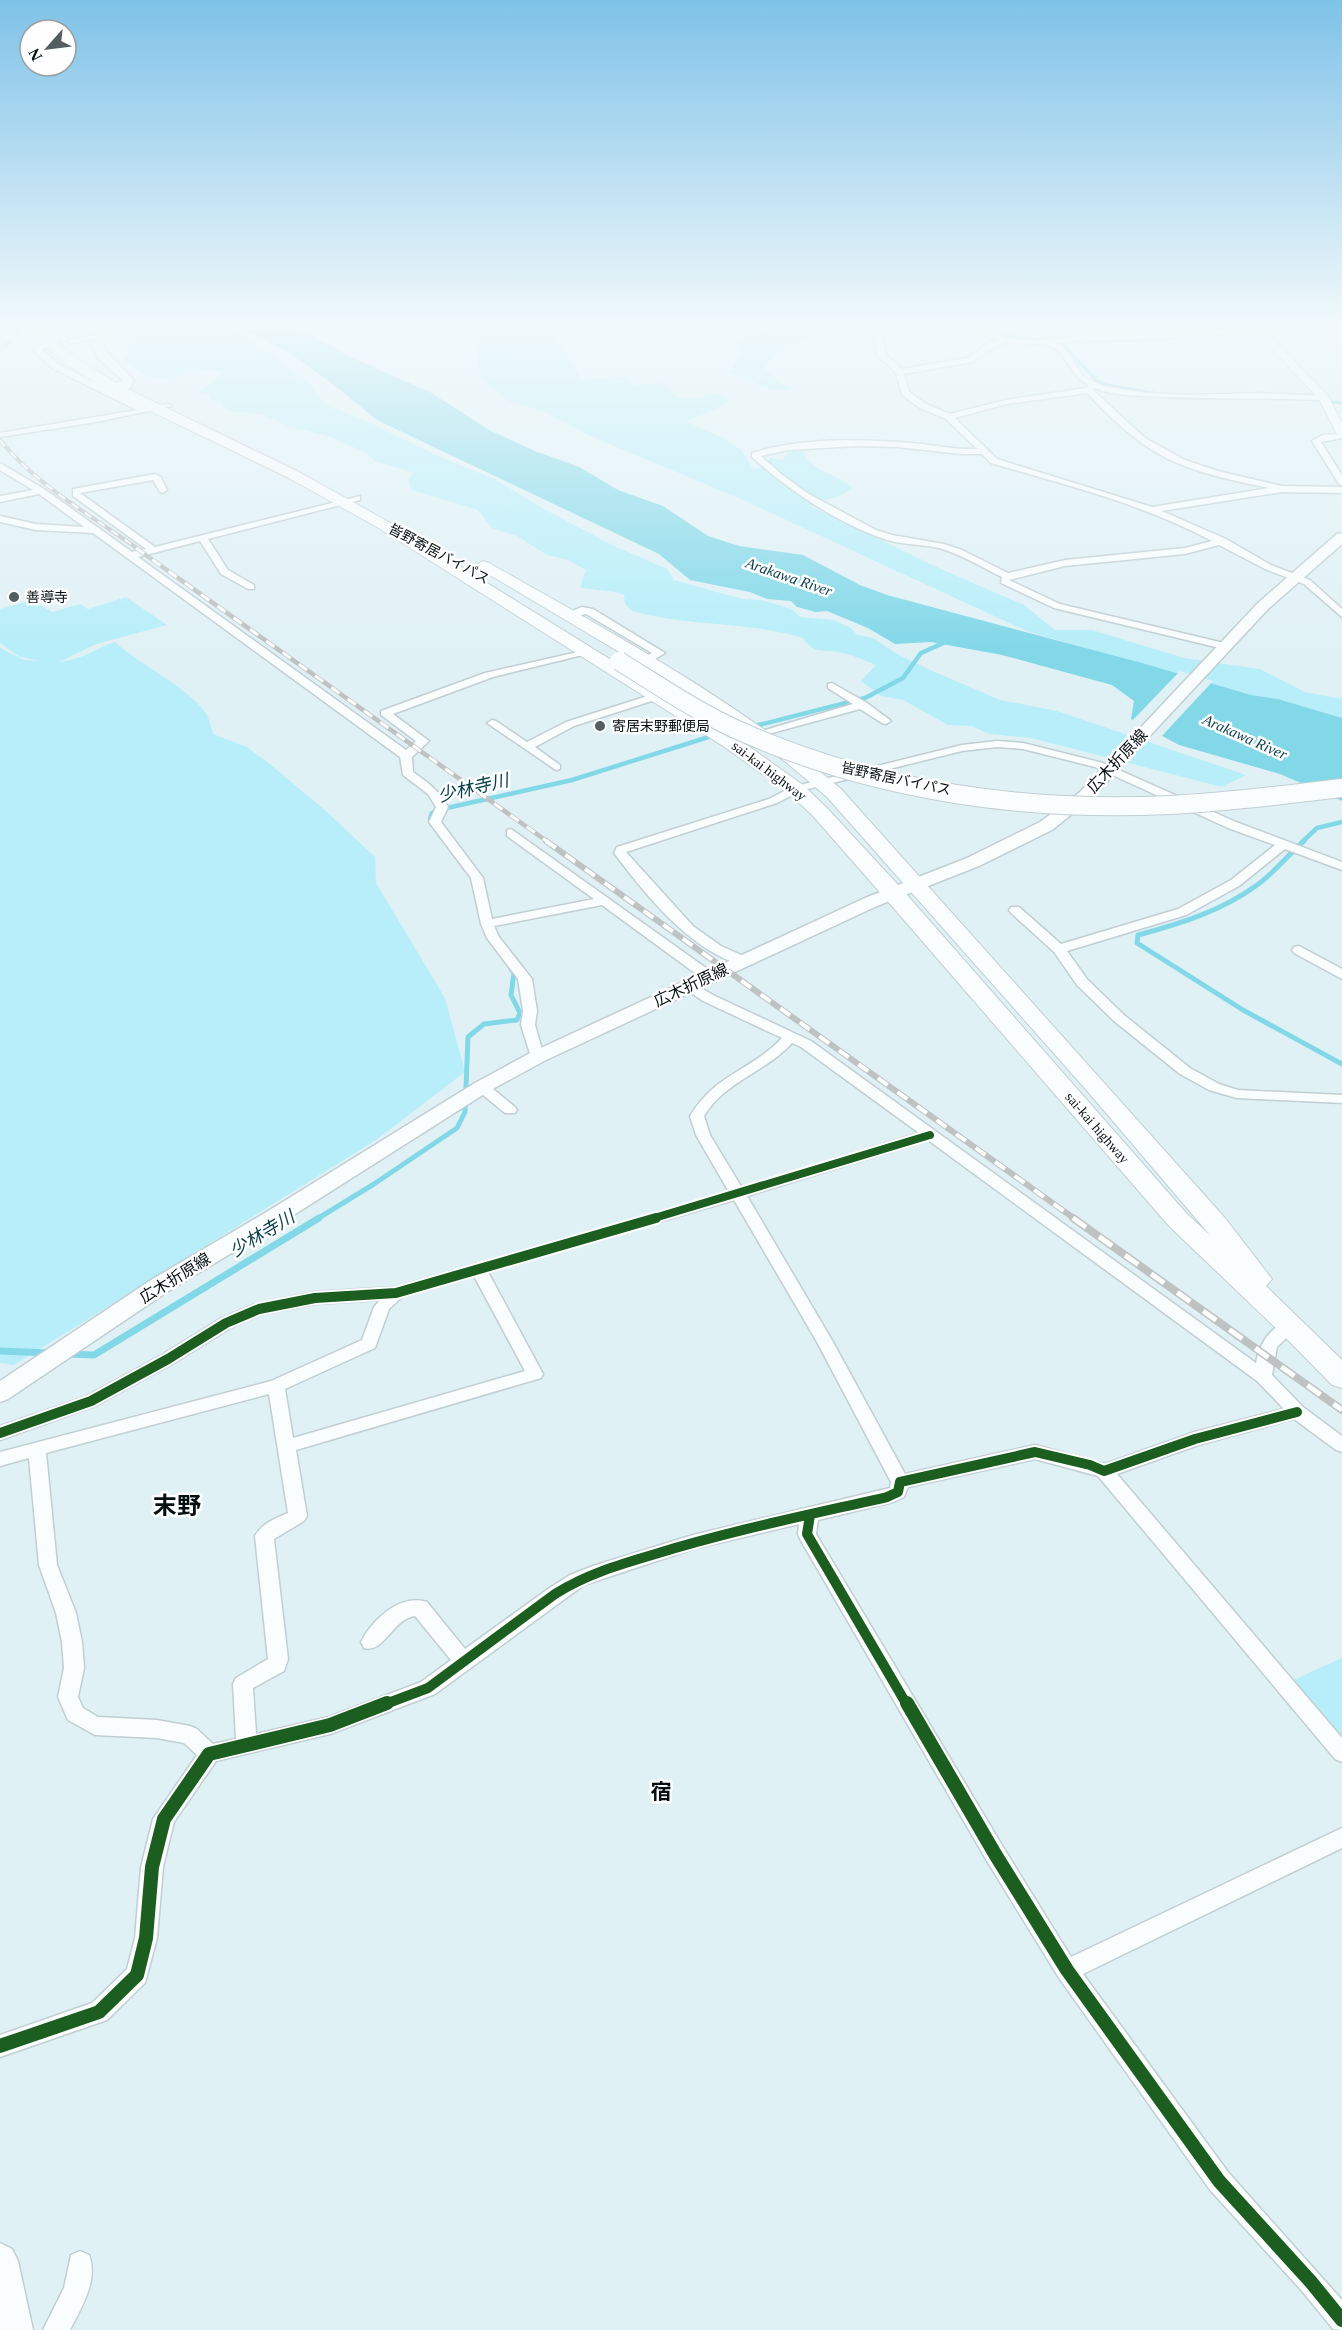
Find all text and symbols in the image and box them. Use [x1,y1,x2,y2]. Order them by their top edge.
north arrow [18,18,78,78]
text: N [25,45,45,64]
street label: 皆野寄居バイパス [386,521,492,587]
water label: Arakawa River [743,554,834,599]
marker: 善導寺 [7,590,21,604]
place label: 善導寺 [26,590,68,605]
water label: Arakawa River [1200,711,1290,763]
marker: 寄居末野郵便局 [593,719,607,733]
place label: 寄居末野郵便局 [612,719,710,734]
street label: 広木折原線 [1083,726,1151,796]
street label: sai-kai highway [729,738,809,804]
street label: 皆野寄居バイパス [840,760,952,798]
water label: 少林寺川 [436,770,512,806]
street label: 広木折原線 [651,960,731,1010]
street label: sai-kai highway [1062,1089,1132,1167]
water label: 少林寺川 [226,1206,300,1261]
street label: 広木折原線 [137,1250,213,1306]
district label: 末野 [153,1493,201,1519]
district label: 宿 [651,1780,672,1804]

